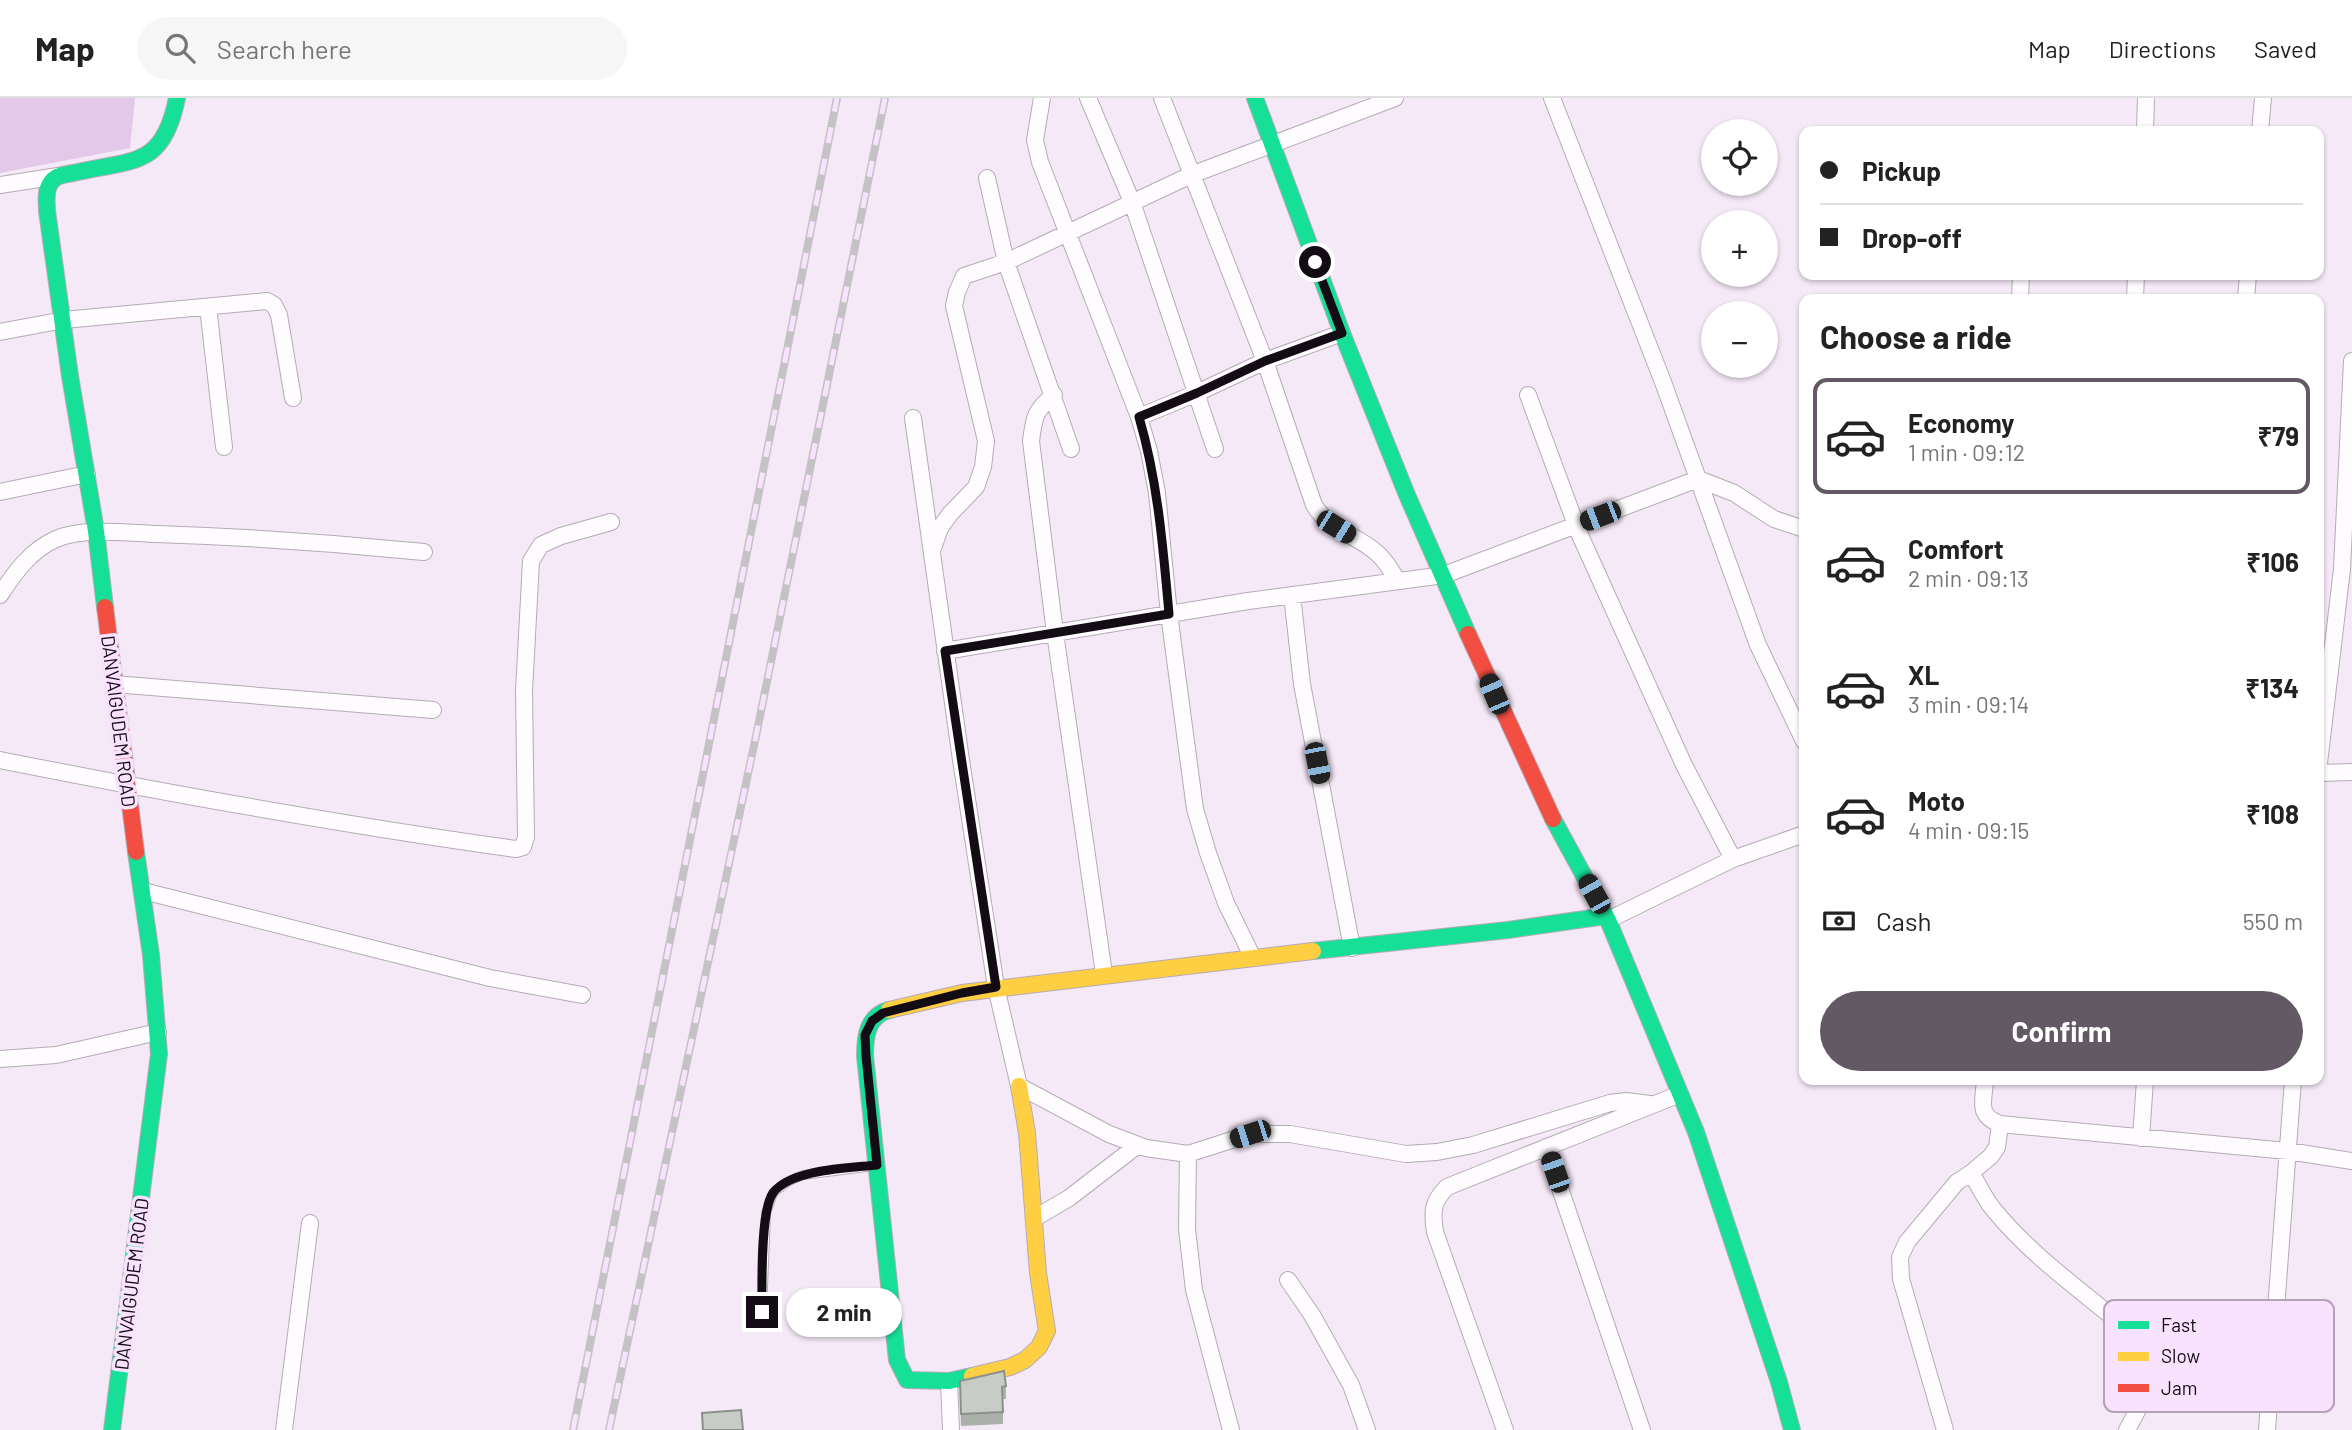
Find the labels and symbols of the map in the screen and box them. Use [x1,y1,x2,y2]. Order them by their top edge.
route start [1299,246,1331,278]
car [1577,499,1624,533]
car [1313,507,1360,547]
street label: DANVAIGUDEM ROAD [97,634,141,808]
car [1477,671,1512,717]
car [1303,740,1332,786]
car [1575,871,1614,917]
car [1227,1118,1274,1150]
car [1539,1149,1572,1195]
street label: DANVAIGUDEM ROAD [109,1197,153,1371]
callout: 2 min [786,1288,902,1336]
route end [746,1296,778,1328]
legend [2104,1300,2334,1412]
text: Fast [2161,1313,2197,1336]
text: Slow [2161,1344,2200,1367]
text: Jam [2161,1376,2197,1399]

